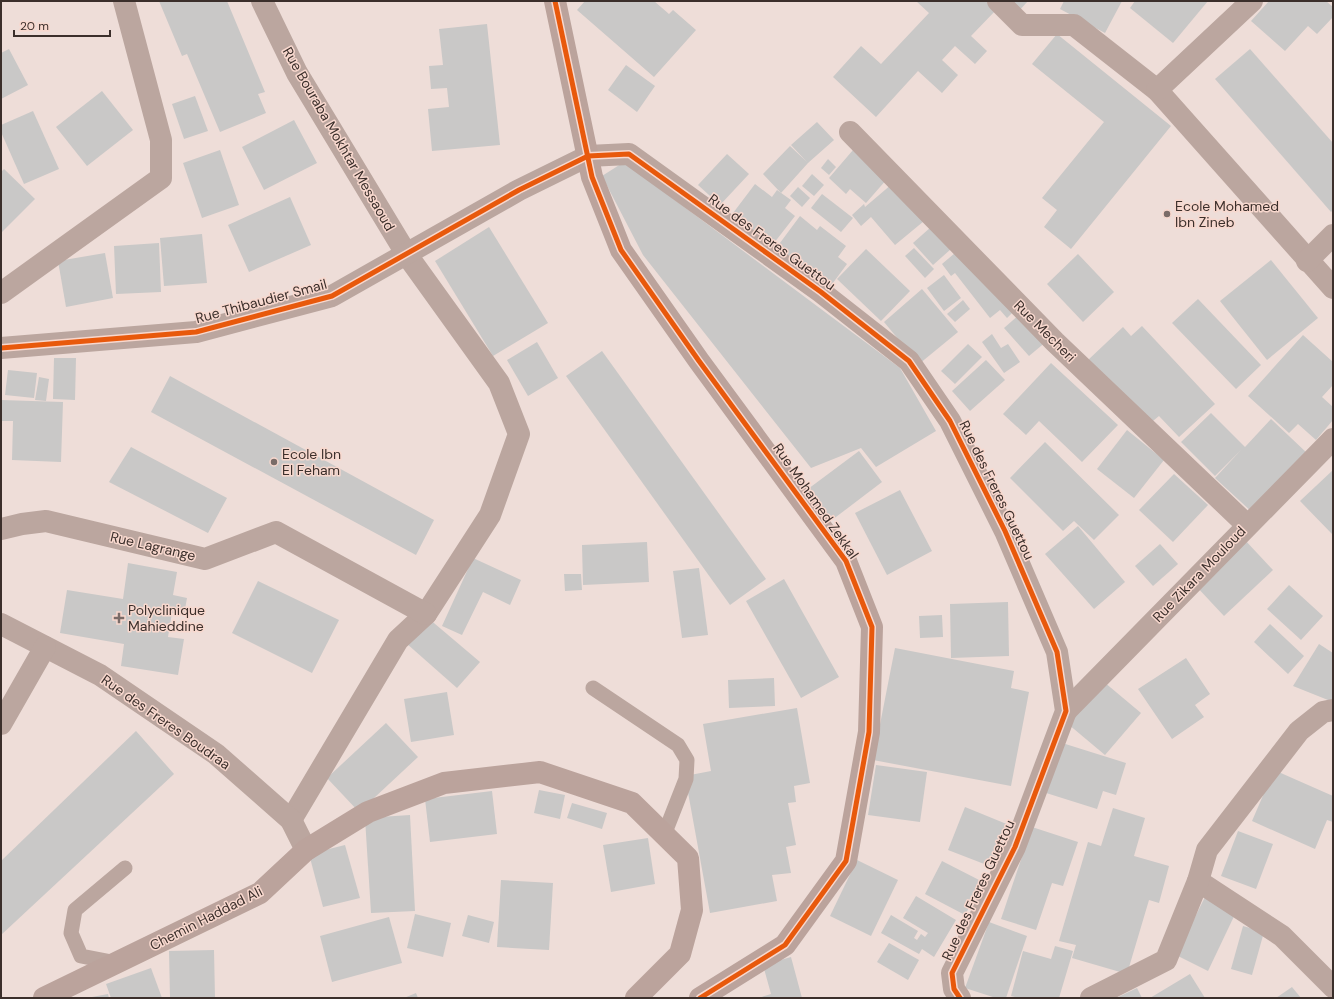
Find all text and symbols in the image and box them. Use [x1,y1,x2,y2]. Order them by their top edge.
scale bar [14,12,110,38]
text: 20 m [20,18,49,34]
street label: Rue Bouraba Mokhtar Messaoud [279,44,399,234]
street label: Rue des Freres Guettou [705,190,839,294]
place label: Ecole Mohamed Ibn Zineb [1175,197,1279,231]
marker: Ecole Mohamed Ibn Zineb [1162,209,1172,219]
street label: Rue Thibaudier Smail [193,275,329,327]
street label: Rue Mecheri [1010,296,1080,366]
street label: Rue des Freres Guettou [955,417,1039,563]
street label: Rue Mohamed Zekkal [769,440,863,562]
place label: Ecole Ibn El Feham [282,445,341,479]
marker: Ecole Ibn El Feham [269,457,279,467]
street label: Rue Zikara Mouloud [1149,522,1249,626]
street label: Rue Lagrange [109,527,198,565]
place label: Polyclinique Mahieddine [128,601,205,635]
marker: Polyclinique Mahieddine [113,612,125,624]
street label: Rue des Freres Boudraa [98,671,234,773]
street label: Rue des Freres Guettou [938,817,1018,963]
street label: Chemin Haddad Ali [147,882,265,954]

